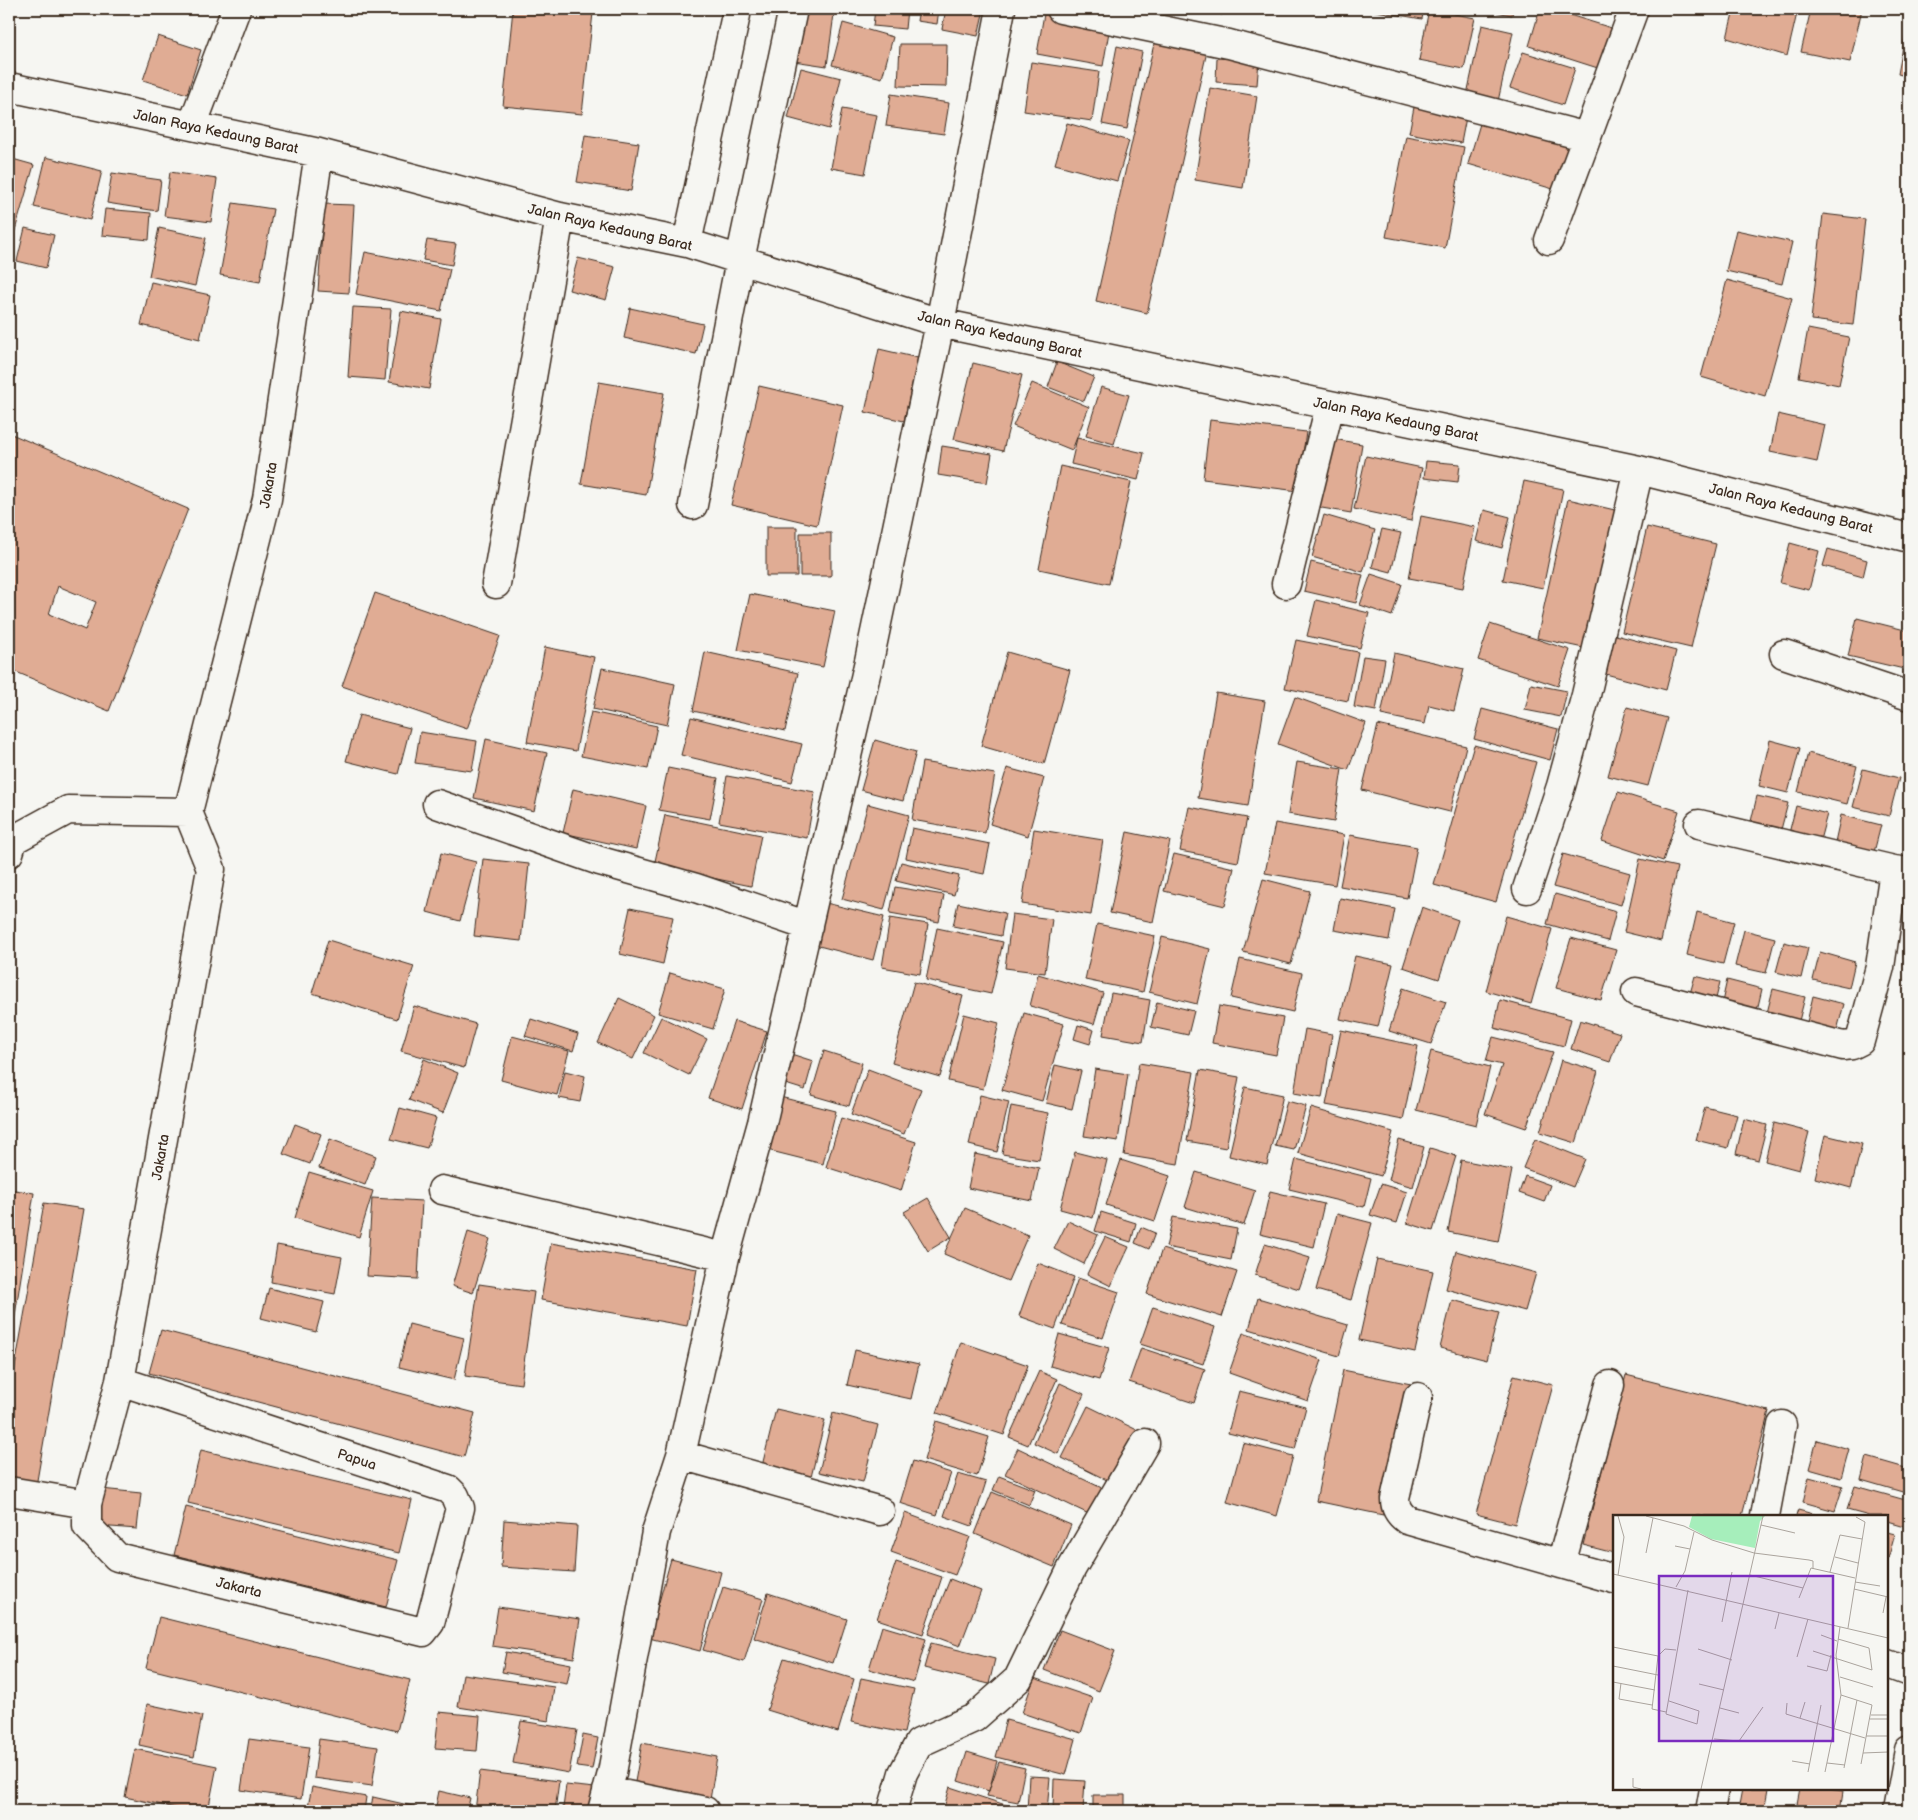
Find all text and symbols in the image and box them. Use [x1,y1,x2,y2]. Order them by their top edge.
street label: Jalan Raya Kedaung Barat [132,106,301,157]
street label: Jalan Raya Kedaung Barat [526,200,694,255]
street label: Jalan Raya Kedaung Barat [916,307,1084,362]
street label: Jalan Raya Kedaung Barat [1312,394,1481,445]
street label: Jakarta [256,461,281,509]
street label: Jalan Raya Kedaung Barat [1707,480,1875,537]
street label: Jakarta [148,1133,173,1181]
street label: Papua [335,1445,379,1474]
inset map [1613,1515,1888,1790]
street label: Jakarta [214,1574,264,1601]

